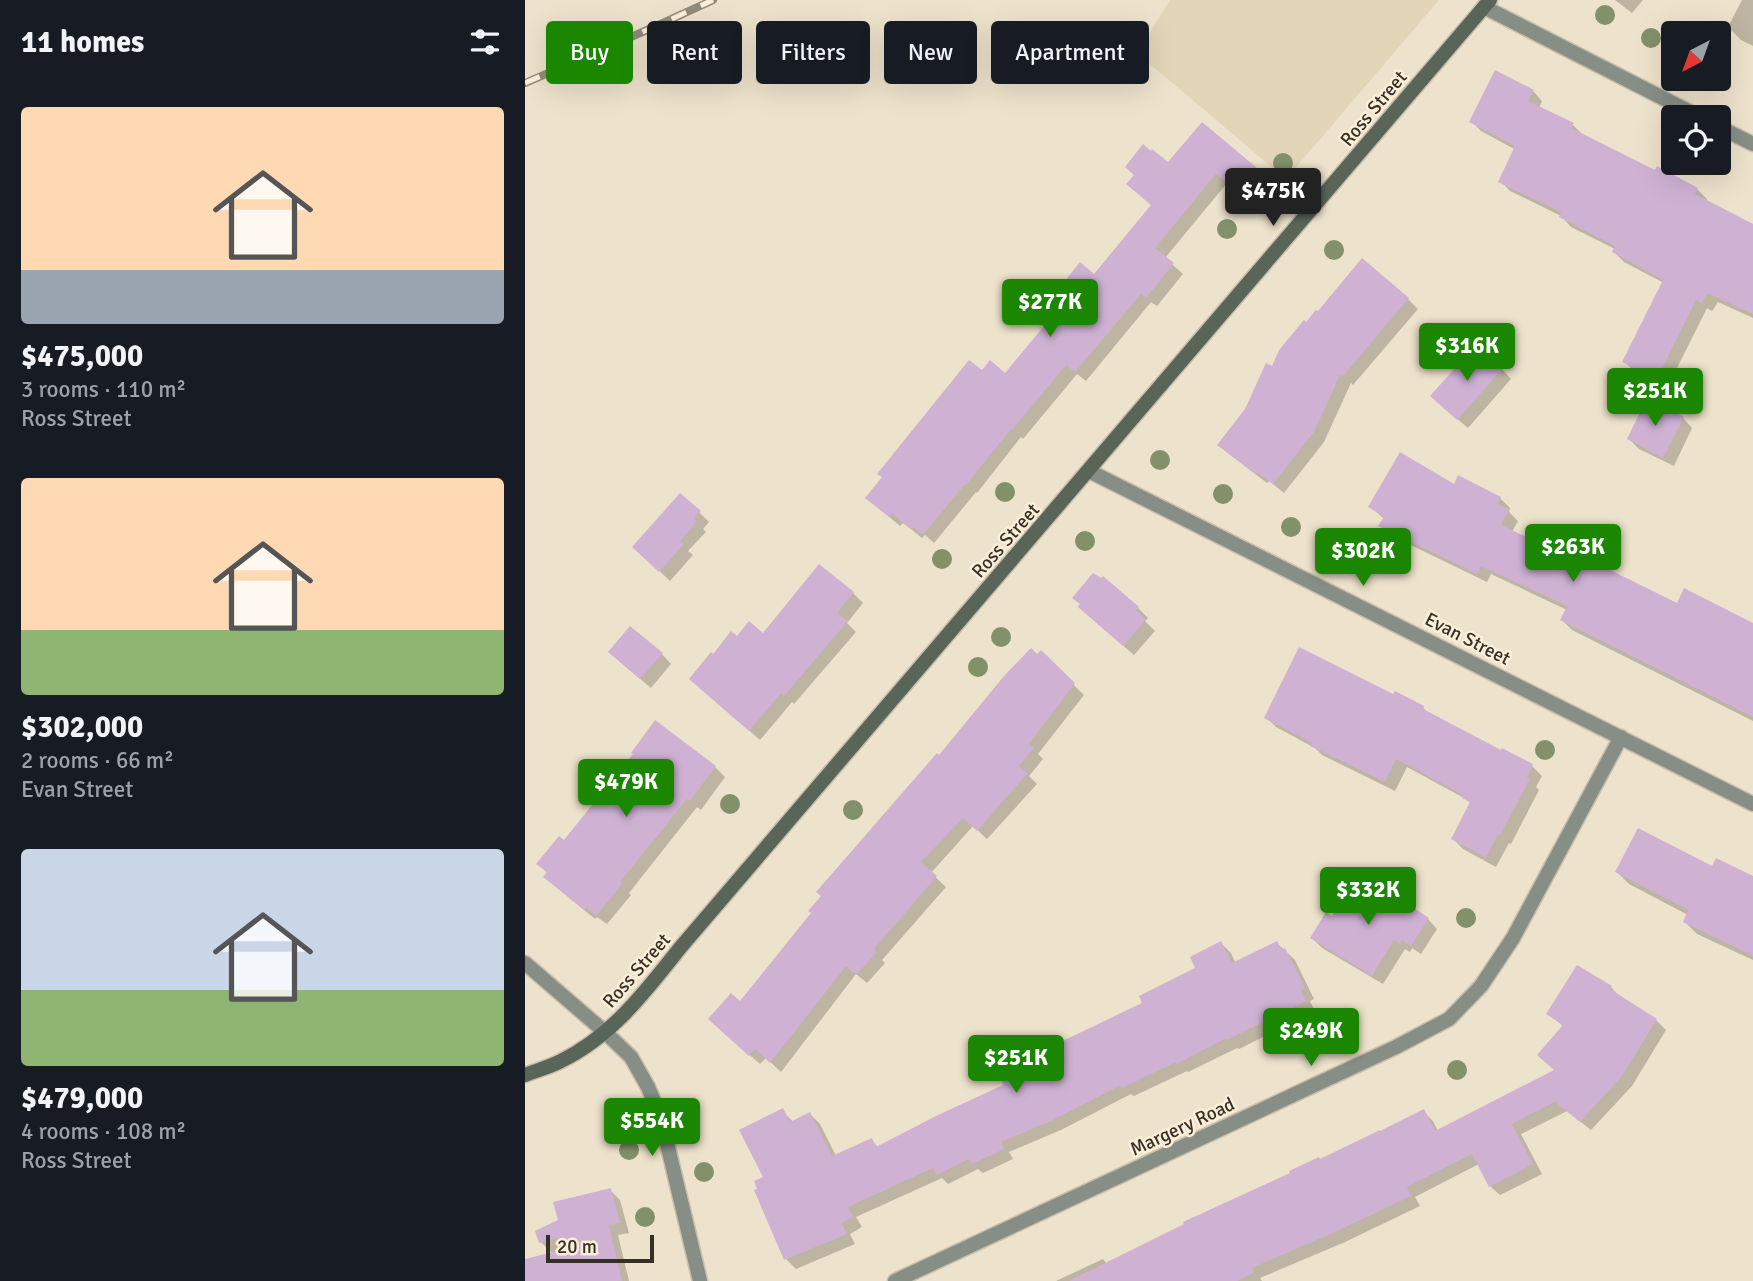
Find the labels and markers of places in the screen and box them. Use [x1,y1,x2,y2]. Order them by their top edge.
pin: $475K [1224,168,1322,228]
pin: $277K [1001,280,1099,339]
pin: $316K [1418,324,1516,383]
pin: $251K [1606,368,1704,428]
pin: $263K [1524,524,1622,584]
pin: $302K [1314,528,1412,588]
pin: $479K [577,760,675,819]
pin: $332K [1319,867,1417,927]
pin: $249K [1262,1009,1360,1068]
pin: $251K [967,1036,1065,1095]
pin: $554K [603,1098,701,1158]

